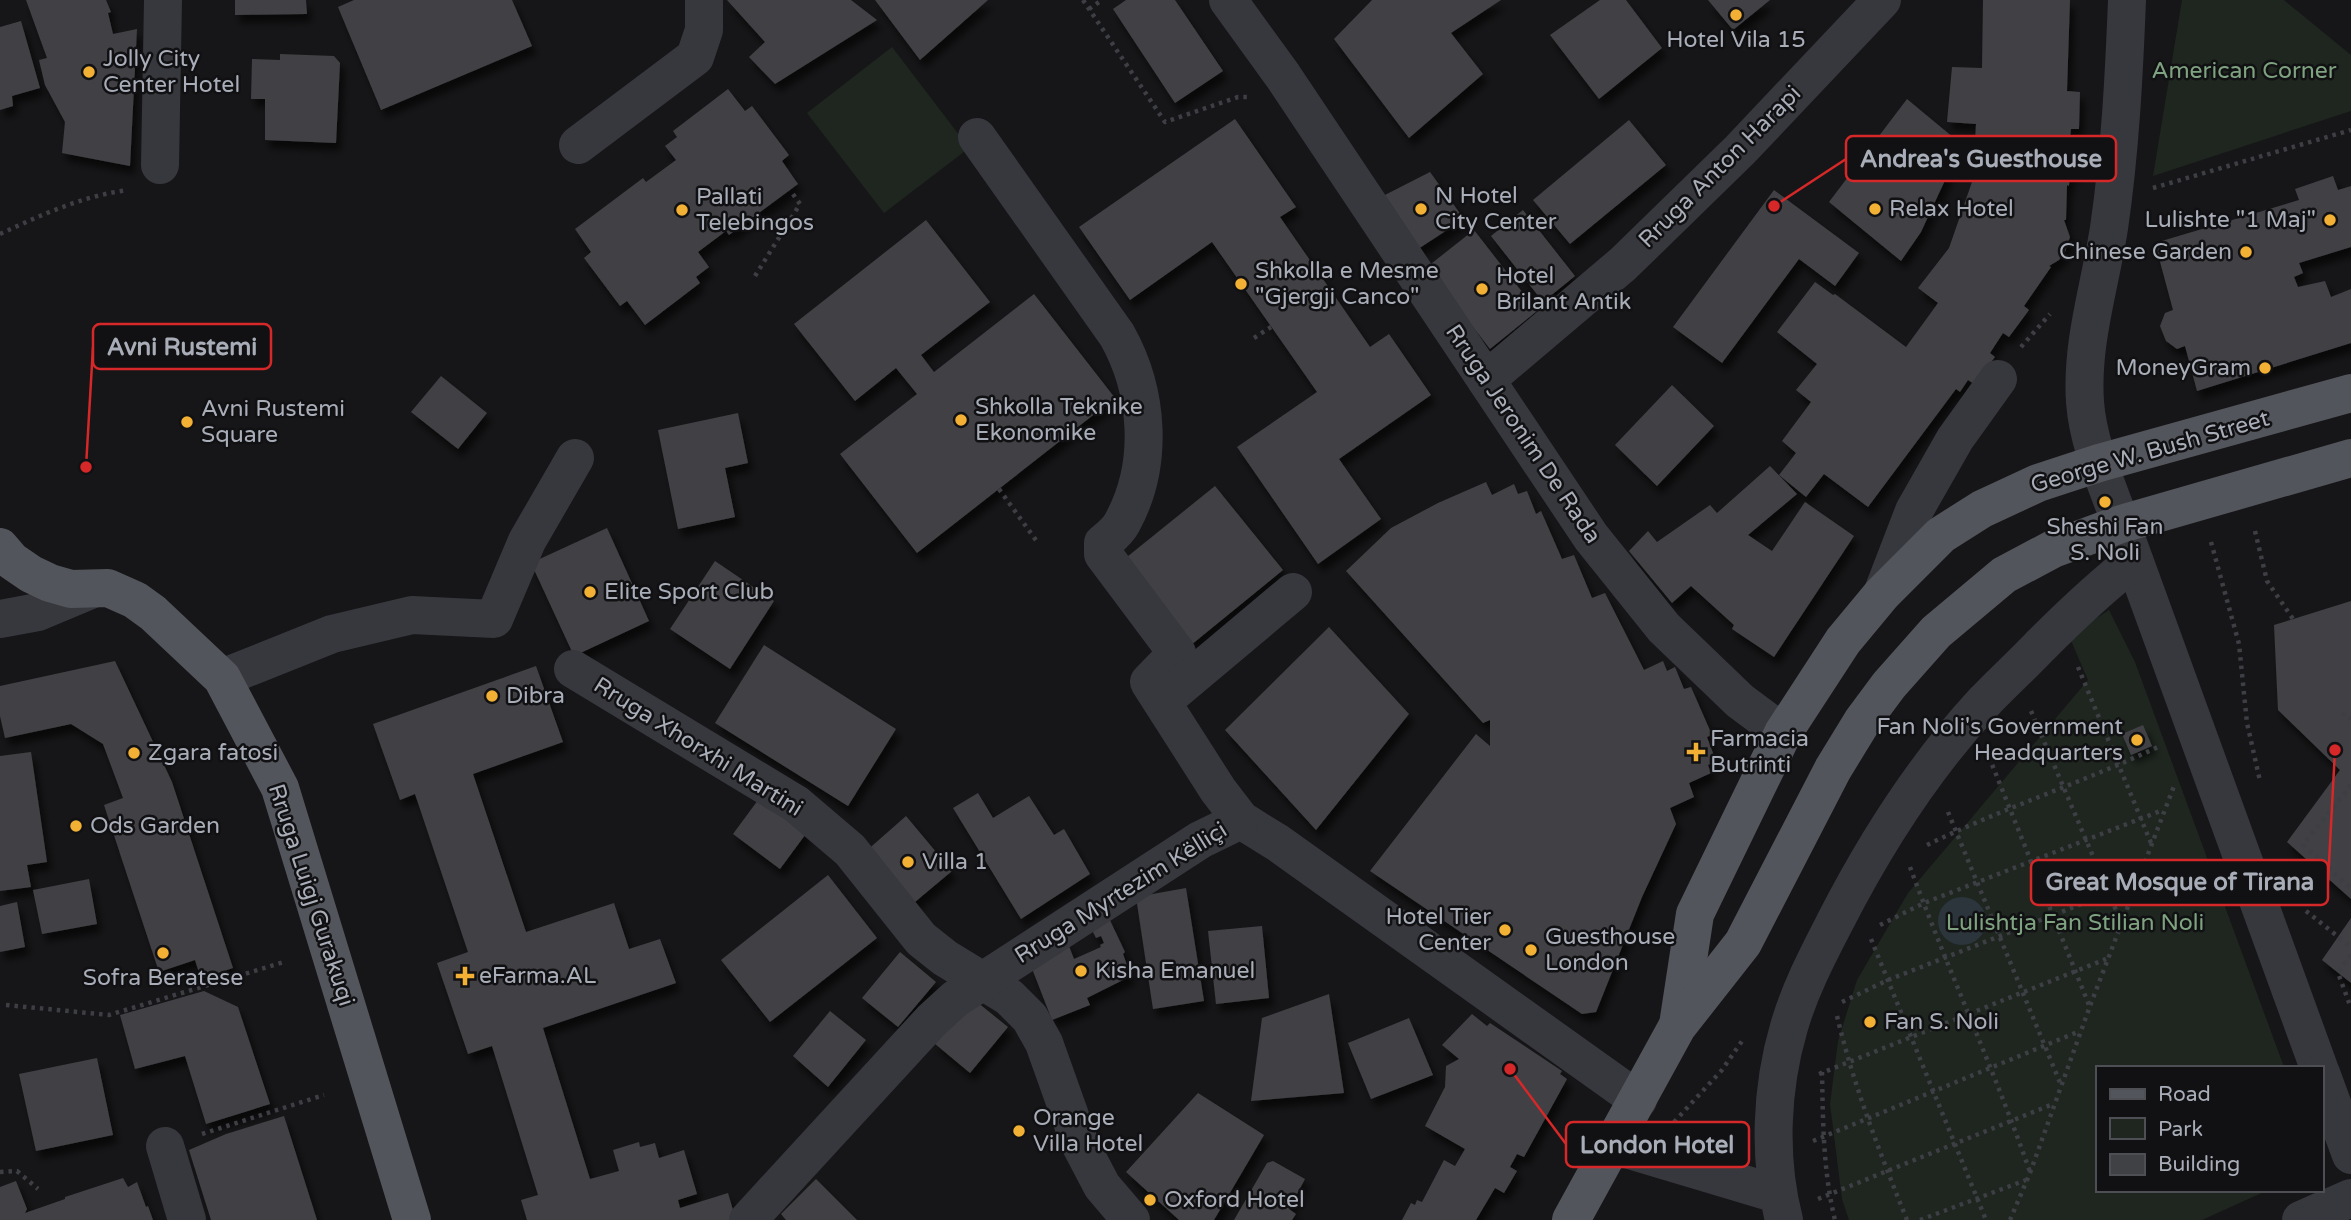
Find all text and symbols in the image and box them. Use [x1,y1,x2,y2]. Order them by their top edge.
marker: Hotel Vila 15 [1728,7,1744,23]
place label: Hotel Vila 15 [1666,26,1806,54]
place label: Jolly City Center Hotel [103,45,240,99]
park label: American Corner [2151,57,2337,85]
marker: Jolly City Center Hotel [81,64,97,80]
street label: Rruga Anton Harapi [1633,80,1807,254]
callout: Andrea's Guesthouse [1846,136,2116,181]
text: Andrea's Guesthouse [1860,145,2103,174]
place label: N Hotel City Center [1435,182,1557,236]
place label: Pallati Telebingos [696,183,814,237]
place label: Relax Hotel [1889,195,2014,223]
marker: N Hotel City Center [1413,201,1429,217]
marker: Relax Hotel [1867,201,1883,217]
marker: Pallati Telebingos [674,202,690,218]
place label: Lulishte "1 Maj" [2145,206,2316,234]
marker: Lulishte "1 Maj" [2322,212,2338,228]
place label: Chinese Garden [2059,238,2232,266]
marker: Chinese Garden [2238,244,2254,260]
place label: Shkolla e Mesme "Gjergji Canco" [1255,257,1439,311]
place label: Hotel Brilant Antik [1496,262,1631,316]
marker: Shkolla e Mesme "Gjergji Canco" [1233,276,1249,292]
marker: Hotel Brilant Antik [1474,281,1490,297]
street label: Rruga Jeronim De Rada [1439,319,1607,549]
callout: Avni Rustemi [93,324,271,369]
text: Avni Rustemi [107,333,257,362]
place label: MoneyGram [2116,354,2251,382]
marker: MoneyGram [2257,360,2273,376]
place label: Shkolla Teknike Ekonomike [975,393,1143,447]
place label: Avni Rustemi Square [201,395,345,449]
street label: George W. Bush Street [2027,404,2273,499]
marker: Shkolla Teknike Ekonomike [953,412,969,428]
marker: Avni Rustemi Square [179,414,195,430]
marker: Sheshi Fan S. Noli [2097,494,2113,510]
place label: Sheshi Fan S. Noli [2047,513,2163,567]
place label: Elite Sport Club [604,578,774,606]
marker: Elite Sport Club [582,584,598,600]
street label: Rruga Xhorxhi Martini [588,671,808,823]
place label: Dibra [506,682,565,710]
marker: Dibra [484,688,500,704]
place label: Fan Noli's Government Headquarters [1876,713,2123,767]
place label: Farmacia Butrinti [1710,725,1809,779]
marker: Fan Noli's Government Headquarters [2129,732,2145,748]
place label: Zgara fatosi [148,739,278,767]
marker: Farmacia Butrinti [1688,744,1704,760]
marker: Zgara fatosi [126,745,142,761]
street label: Rruga Luigj Gurakuqi [262,780,360,1010]
place label: Ods Garden [90,812,220,840]
street label: Rruga Myrtezim Këlliçi [1010,816,1232,970]
marker: Ods Garden [68,818,84,834]
place label: Villa 1 [922,848,988,876]
marker: Villa 1 [900,854,916,870]
callout: Great Mosque of Tirana [2031,860,2328,905]
text: Great Mosque of Tirana [2046,868,2314,897]
place label: Hotel Tier Center [1385,903,1491,957]
park label: Lulishtja Fan Stilian Noli [1946,909,2204,937]
marker: Hotel Tier Center [1497,922,1513,938]
place label: Guesthouse London [1545,923,1675,977]
marker: Guesthouse London [1523,942,1539,958]
marker: Sofra Beratese [155,945,171,961]
place label: Kisha Emanuel [1095,957,1255,985]
place label: eFarma.AL [479,962,596,990]
marker: Kisha Emanuel [1073,963,1089,979]
place label: Sofra Beratese [83,964,243,992]
marker: eFarma.AL [457,968,473,984]
place label: Fan S. Noli [1884,1008,1999,1036]
marker: Fan S. Noli [1862,1014,1878,1030]
legend [2096,1066,2323,1192]
text: Road [2158,1082,2211,1107]
place label: Orange Villa Hotel [1033,1104,1143,1158]
text: Park [2158,1117,2203,1142]
callout: London Hotel [1566,1122,1749,1167]
marker: Orange Villa Hotel [1011,1123,1027,1139]
text: London Hotel [1580,1131,1734,1160]
text: Building [2158,1152,2240,1177]
place label: Oxford Hotel [1164,1186,1305,1214]
marker: Oxford Hotel [1142,1192,1158,1208]

